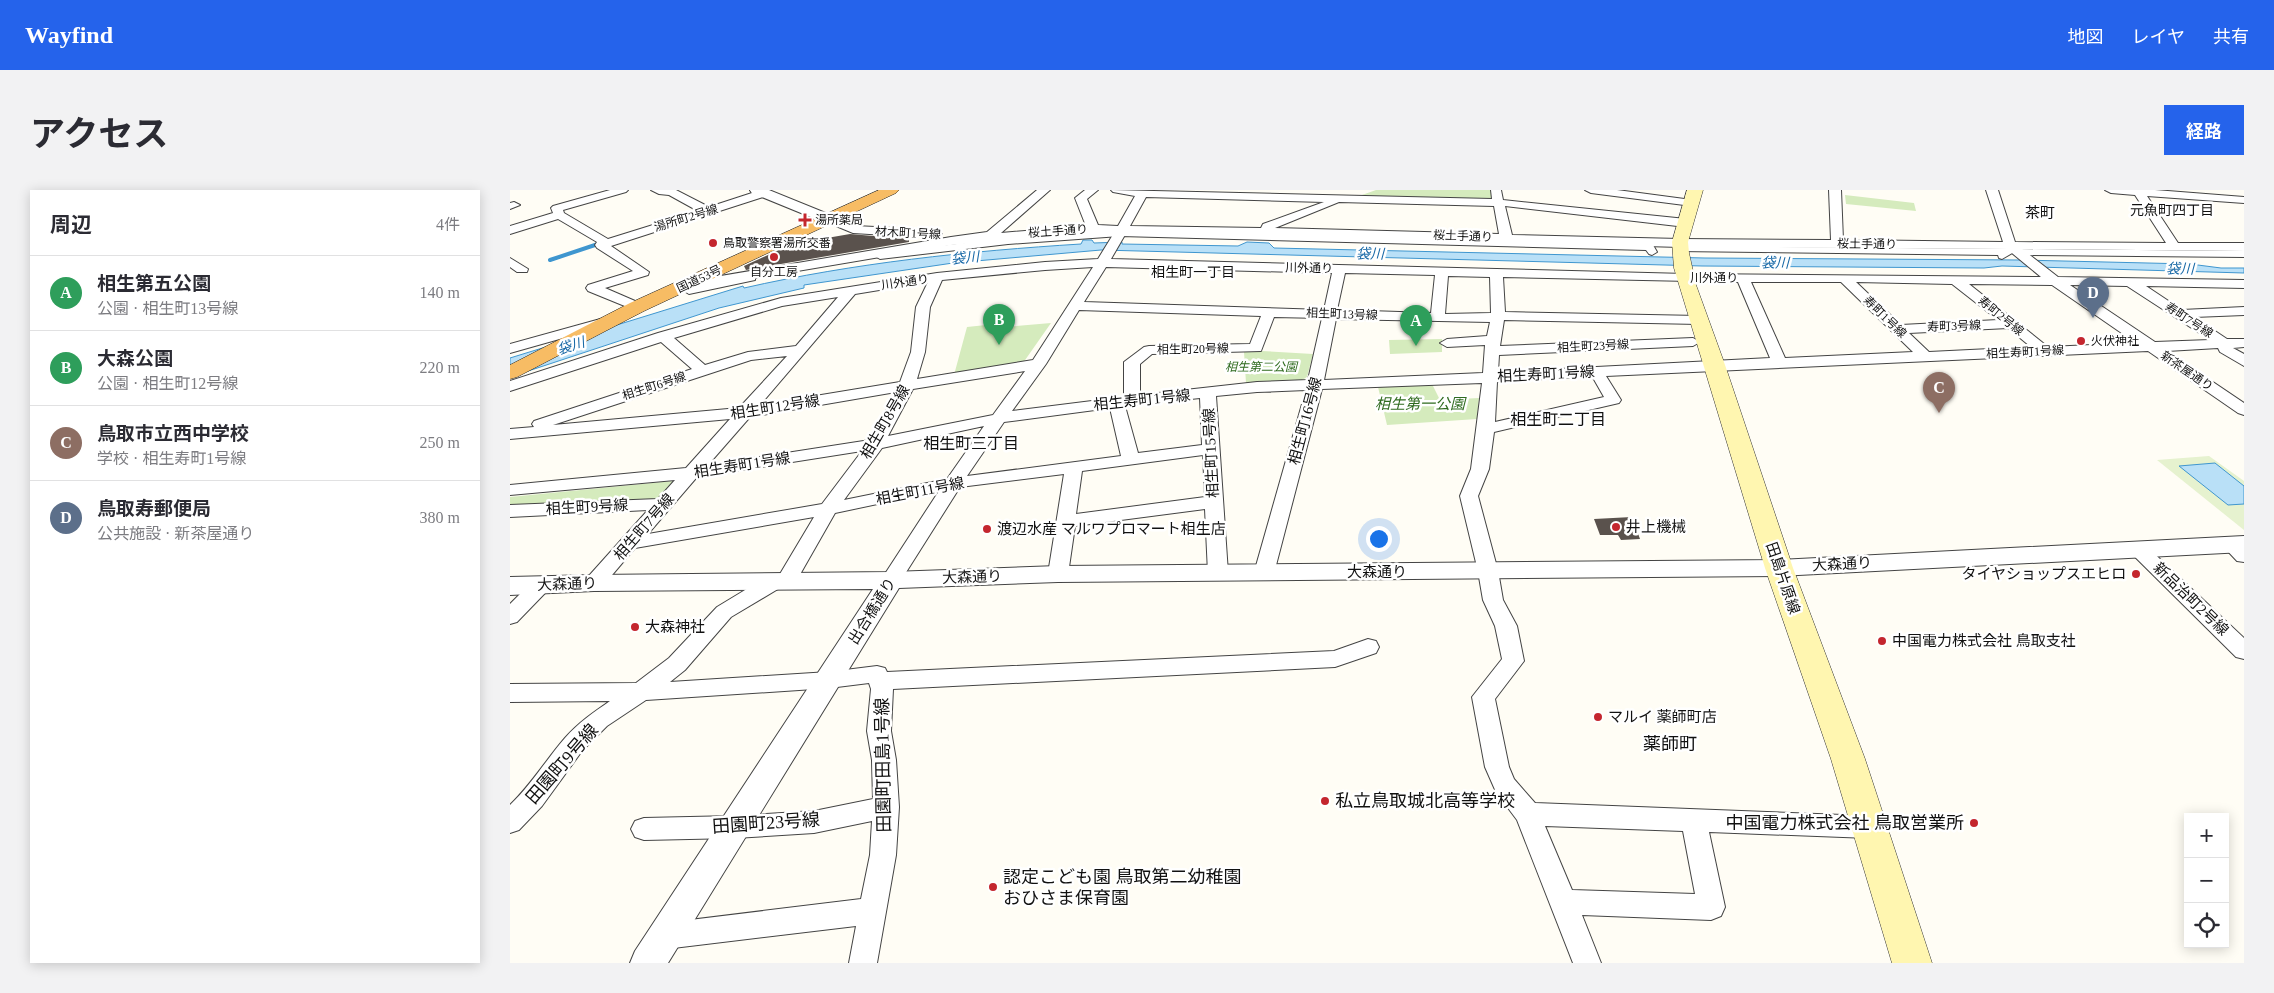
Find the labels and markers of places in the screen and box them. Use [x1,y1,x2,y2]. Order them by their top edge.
place label: 湯所薬局 [815,213,863,227]
marker: 湯所薬局 [799,214,811,226]
place label: 鳥取警察署湯所交番 [723,236,831,250]
marker: 鳥取警察署湯所交番 [707,237,719,249]
marker: 自分工房 [768,251,780,263]
place label: 自分工房 [750,265,798,279]
pin: D [2077,277,2109,318]
pin: B [983,304,1015,345]
pin: A [1400,305,1432,346]
place label: 火伏神社 [2091,334,2139,348]
marker: 火伏神社 [2075,335,2087,347]
pin: C [1923,372,1955,413]
place label: 井上機械 [1626,518,1686,535]
place label: 渡辺水産 マルワプロマート相生店 [997,521,1226,537]
marker: 井上機械 [1610,521,1622,533]
marker: 渡辺水産 マルワプロマート相生店 [981,523,993,535]
place label: タイヤショップスエヒロ [1961,566,2126,582]
marker: タイヤショップスエヒロ [2130,568,2142,580]
place label: 大森神社 [645,619,705,635]
marker: 大森神社 [629,621,641,633]
place label: 中国電力株式会社 鳥取支社 [1892,633,2076,649]
marker: 中国電力株式会社 鳥取支社 [1876,635,1888,647]
place label: マルイ 薬師町店 [1608,709,1717,725]
marker: マルイ 薬師町店 [1592,711,1604,723]
place label: 私立鳥取城北高等学校 [1335,791,1515,811]
marker: 私立鳥取城北高等学校 [1319,795,1331,807]
place label: 中国電力株式会社 鳥取営業所 [1726,813,1964,833]
marker: 中国電力株式会社 鳥取営業所 [1968,817,1980,829]
place label: 認定こども園 鳥取第二幼稚園 おひさま保育園 [1003,867,1242,908]
marker: 認定こども園 鳥取第二幼稚園 おひさま保育園 [987,881,999,893]

